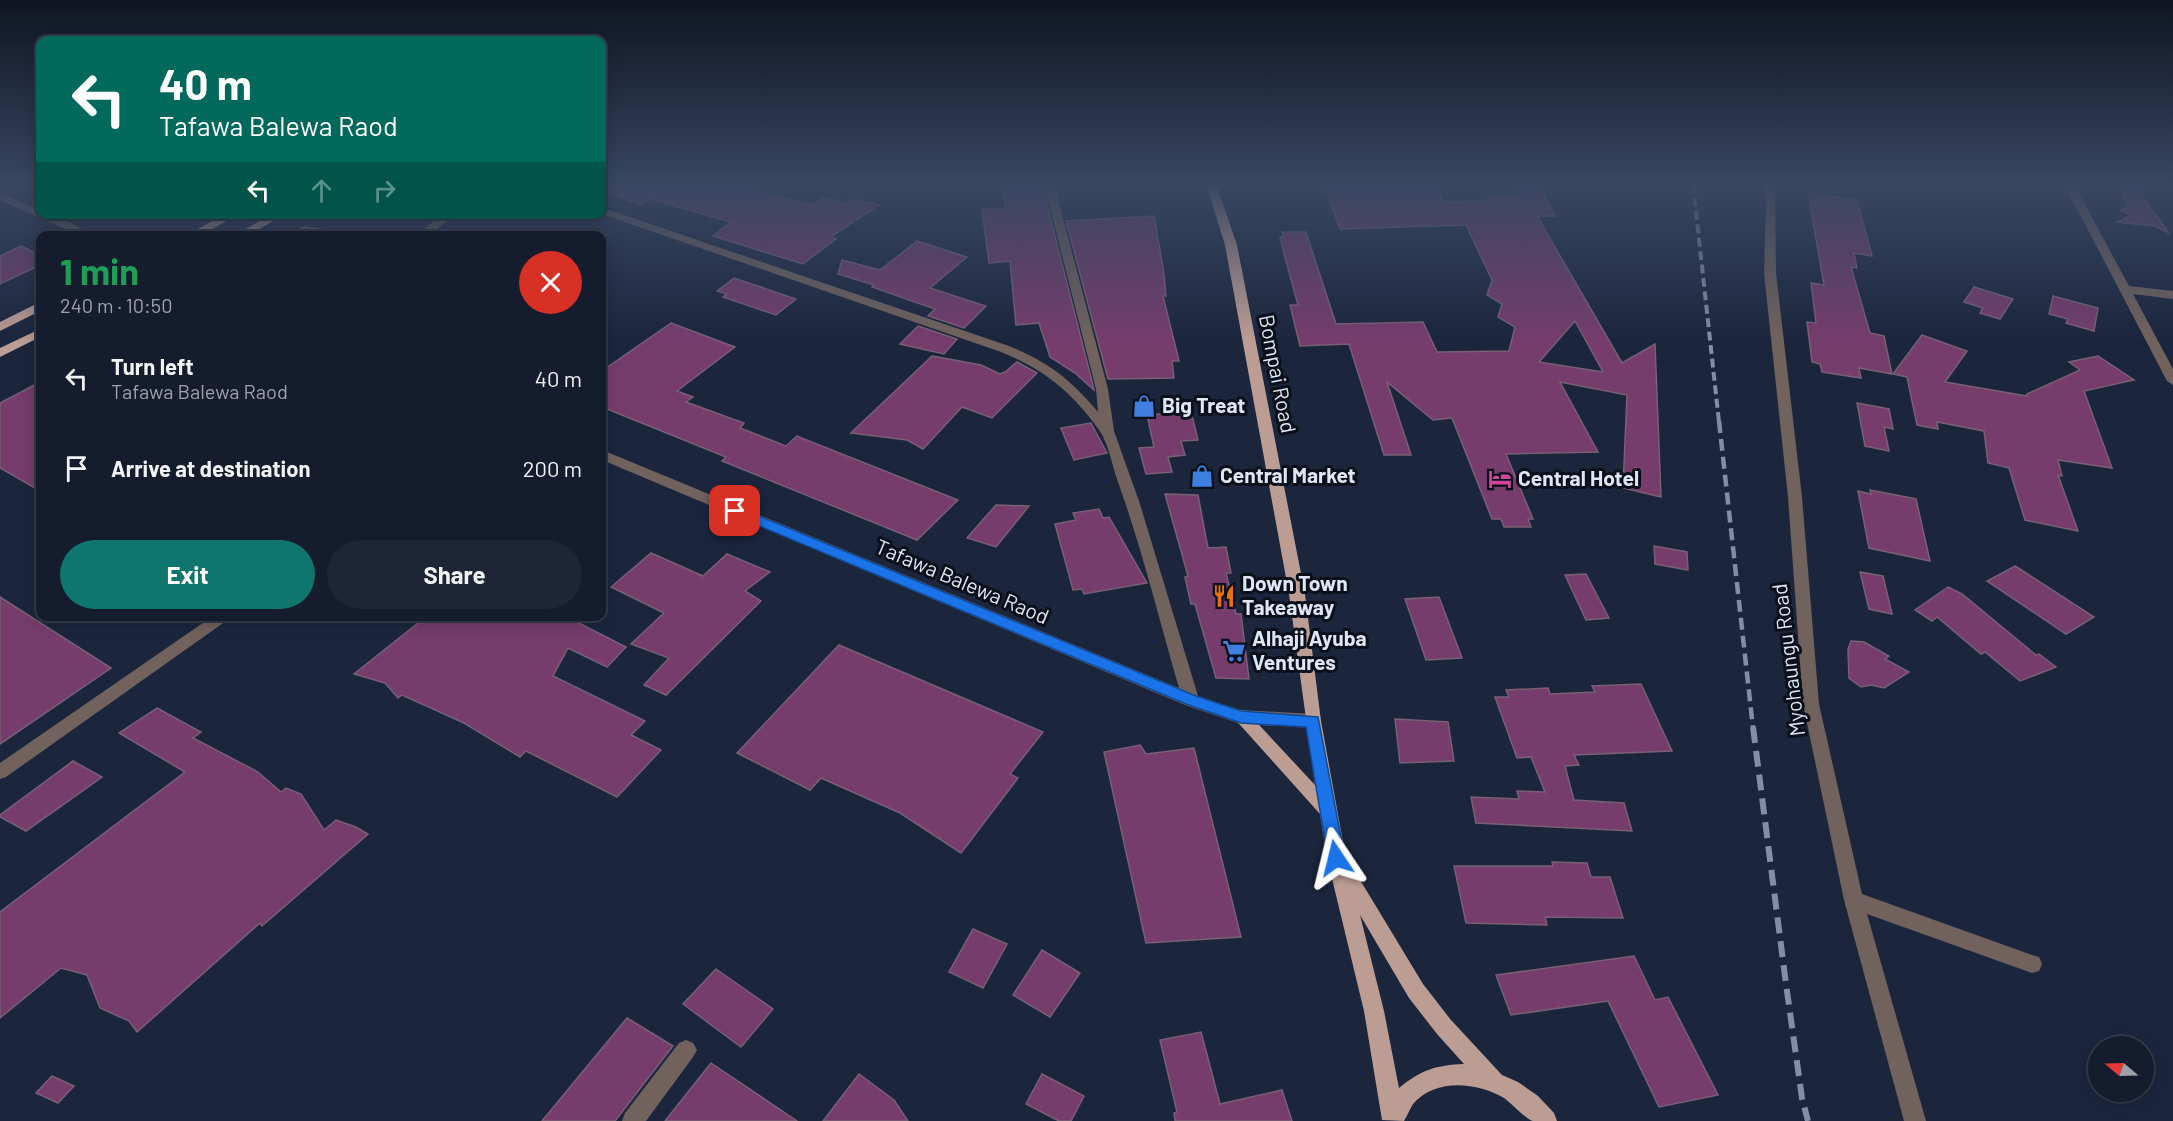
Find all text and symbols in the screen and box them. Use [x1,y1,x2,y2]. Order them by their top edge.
text: 40 m [159,58,252,108]
icon: left [60,60,138,138]
text: Tafawa Balewa Raod [159,109,398,141]
icon: left [242,174,275,207]
icon: ahead [305,174,338,207]
icon: right [368,174,401,207]
text: 1 min [60,249,139,292]
button: close [519,251,582,314]
text: 240 m · 10:50 [60,293,172,317]
street label: Bompai Road [1255,312,1302,435]
text: Turn left [111,353,194,379]
icon: left [60,362,93,395]
text: 40 m [535,365,582,391]
text: Tafawa Balewa Raod [111,379,288,403]
place label: Big Treat [1162,392,1245,417]
shop icon: Big Treat [1131,393,1157,419]
icon: arrive [60,452,93,485]
text: Arrive at destination [111,455,310,481]
text: 200 m [523,455,582,481]
place label: Central Market [1220,462,1356,487]
shop icon: Central Market [1189,463,1215,489]
place label: Central Hotel [1518,465,1639,490]
hotel icon: Central Hotel [1487,466,1513,492]
pin [709,485,760,536]
icon: arrive [718,494,751,527]
street label: Tafawa Balewa Raod [872,533,1053,628]
button: Exit [60,540,315,609]
button: Share [327,540,582,609]
place label: Down Town Takeaway [1242,570,1348,619]
street label: Myohaungu Road [1766,582,1809,738]
restaurant icon: Down Town Takeaway [1211,583,1237,609]
place label: Alhaji Ayuba Ventures [1252,625,1367,674]
supermarket icon: Alhaji Ayuba Ventures [1221,638,1247,664]
position arrow [1304,826,1368,890]
north arrow [2088,1036,2154,1102]
map controls [2088,1036,2154,1102]

